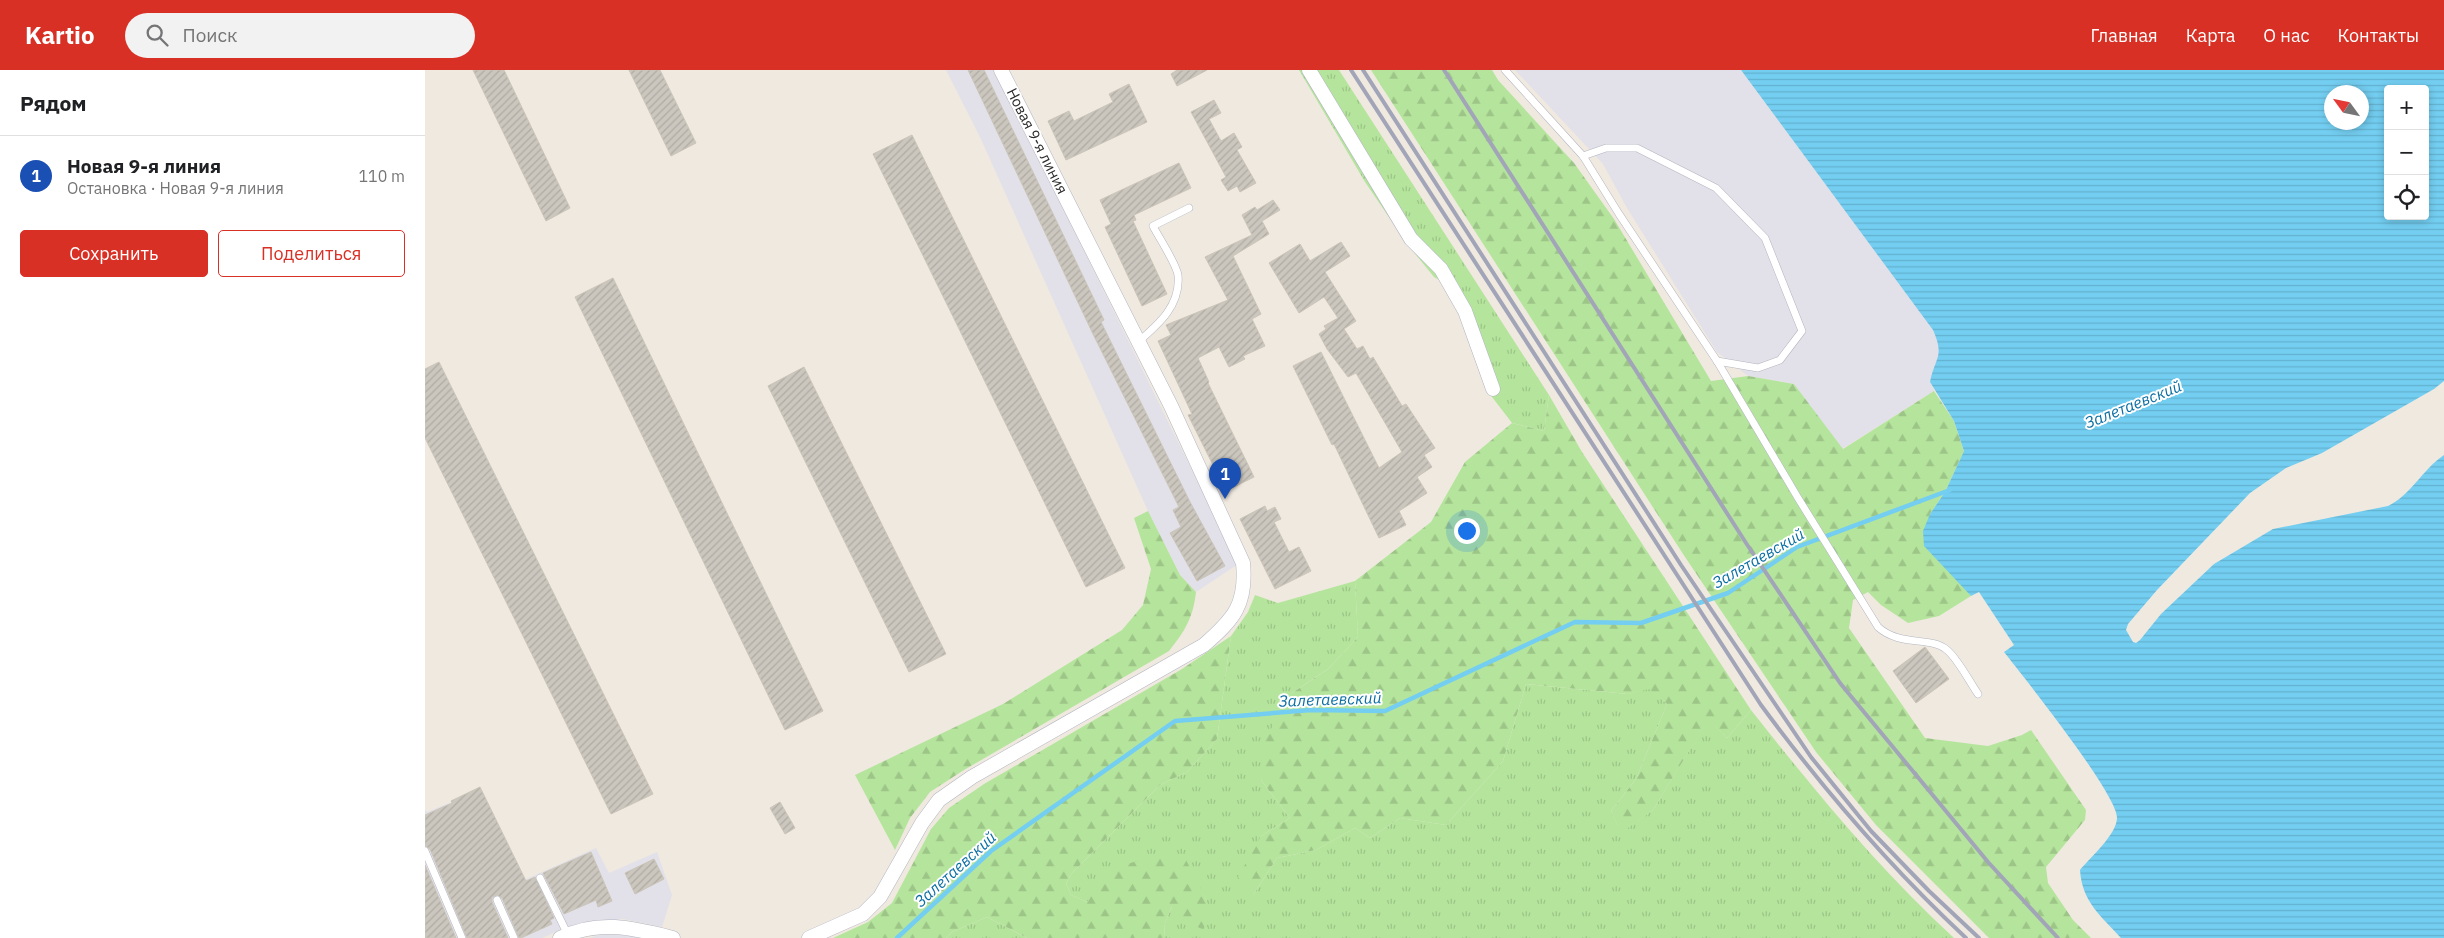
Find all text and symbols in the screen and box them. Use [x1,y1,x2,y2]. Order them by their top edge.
search box [125,13,475,58]
text: Kartio [25,19,95,51]
icon: search [143,21,171,49]
text: Поиск [183,23,238,47]
text: Главная [2090,24,2158,47]
text: Карта [2186,24,2235,47]
text: О нас [2263,24,2310,47]
text: Контакты [2338,24,2419,47]
street label: Новая 9-я линия [1003,85,1072,197]
north arrow [2324,85,2369,130]
map controls [2384,85,2429,220]
button: + [2384,85,2429,130]
text: Рядом [20,89,87,117]
button: − [2384,130,2429,175]
text: Новая 9-я линия [67,154,221,178]
text: 1 [31,166,41,186]
text: 110 m [358,166,405,186]
button: locate [2384,175,2429,220]
text: Остановка · Новая 9-я линия [67,178,284,198]
button: Сохранить [20,230,208,277]
button: Поделиться [218,230,405,277]
water label: Залетаевский [2082,375,2184,433]
pin: 1 [1209,458,1241,499]
your location [1454,518,1480,544]
water label: Залетаевский [1708,524,1808,592]
water label: Залетаевский [1278,687,1382,711]
water label: Залетаевский [910,827,1000,911]

